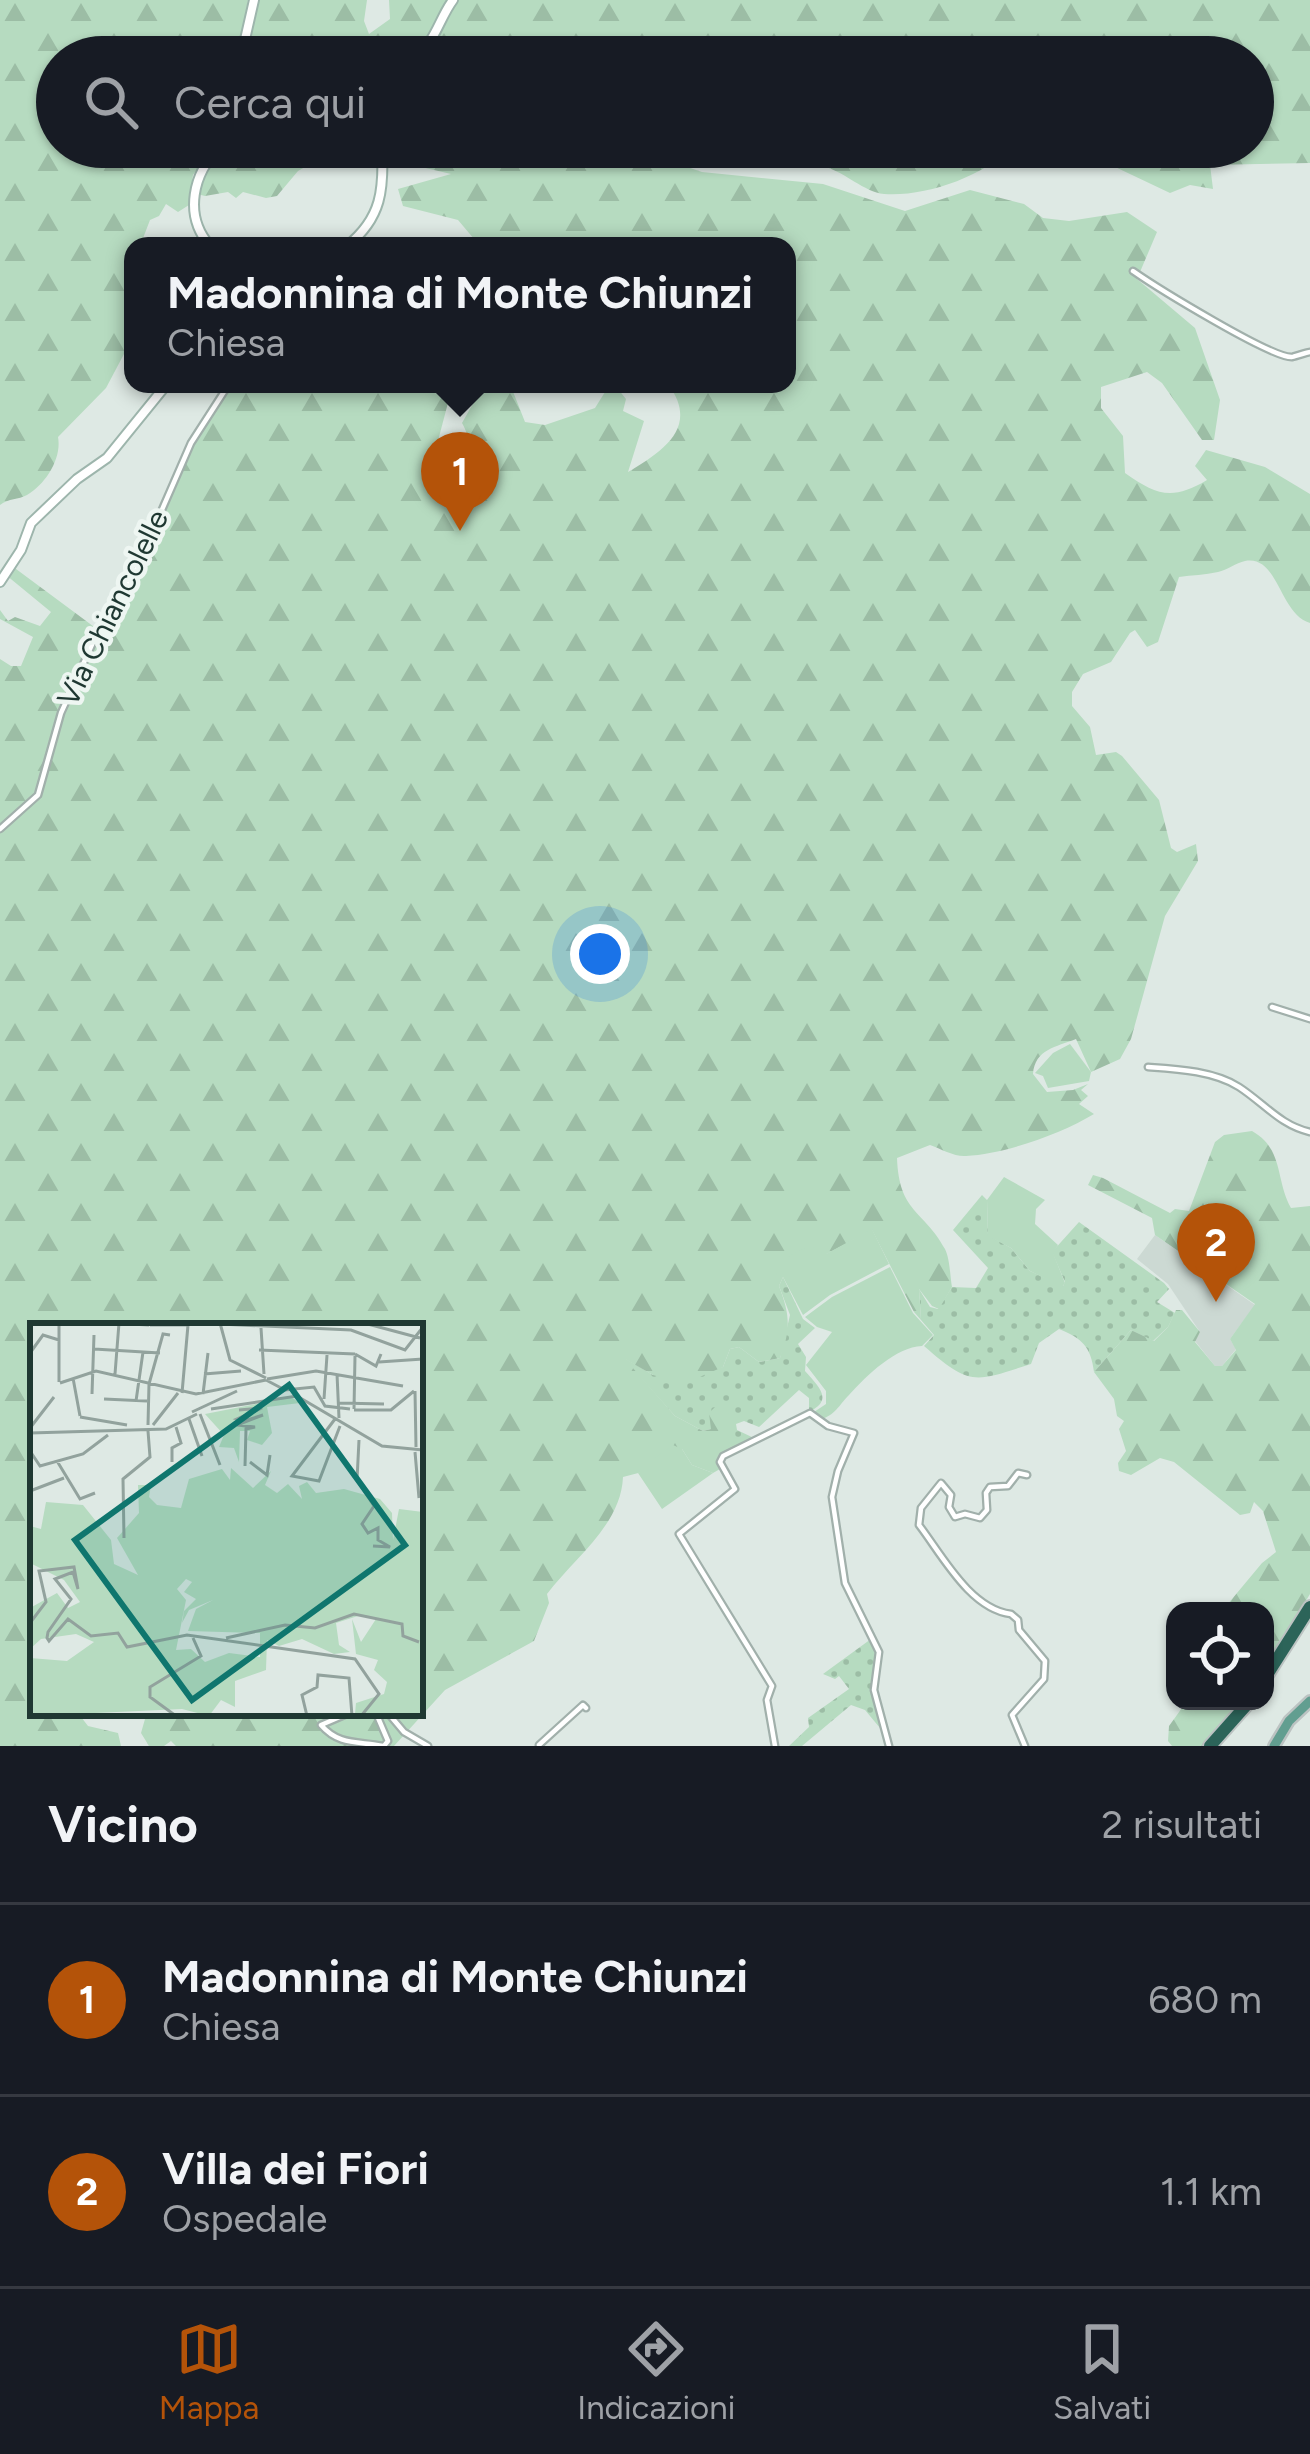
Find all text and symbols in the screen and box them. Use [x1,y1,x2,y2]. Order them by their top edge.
search box [36,36,1274,168]
icon: search [78,69,144,135]
text: Cerca qui [174,75,366,129]
popup [124,237,796,393]
text: Madonnina di Monte Chiunzi [167,265,753,319]
text: Chiesa [167,319,285,366]
pin: 1 [421,432,499,531]
street label: Via Chiancolelle [49,503,176,712]
your location [570,924,630,984]
pin: 2 [1177,1203,1255,1302]
inset map [30,1323,423,1716]
map controls [1166,1602,1274,1710]
button: locate [1166,1602,1274,1710]
text: Vicino [48,1794,198,1855]
text: 2 risultati [1101,1801,1262,1848]
text: Madonnina di Monte Chiunzi [162,1949,748,2003]
text: 1 [79,1976,95,2023]
text: 680 m [1148,1976,1262,2023]
text: Chiesa [162,2003,280,2050]
text: Villa dei Fiori [162,2141,429,2195]
text: 2 [76,2168,98,2215]
text: 1.1 km [1160,2168,1262,2215]
text: Ospedale [162,2195,327,2242]
tab: Mappa [159,2316,259,2427]
tab: Indicazioni [577,2316,735,2427]
tab: Salvati [1053,2316,1151,2427]

